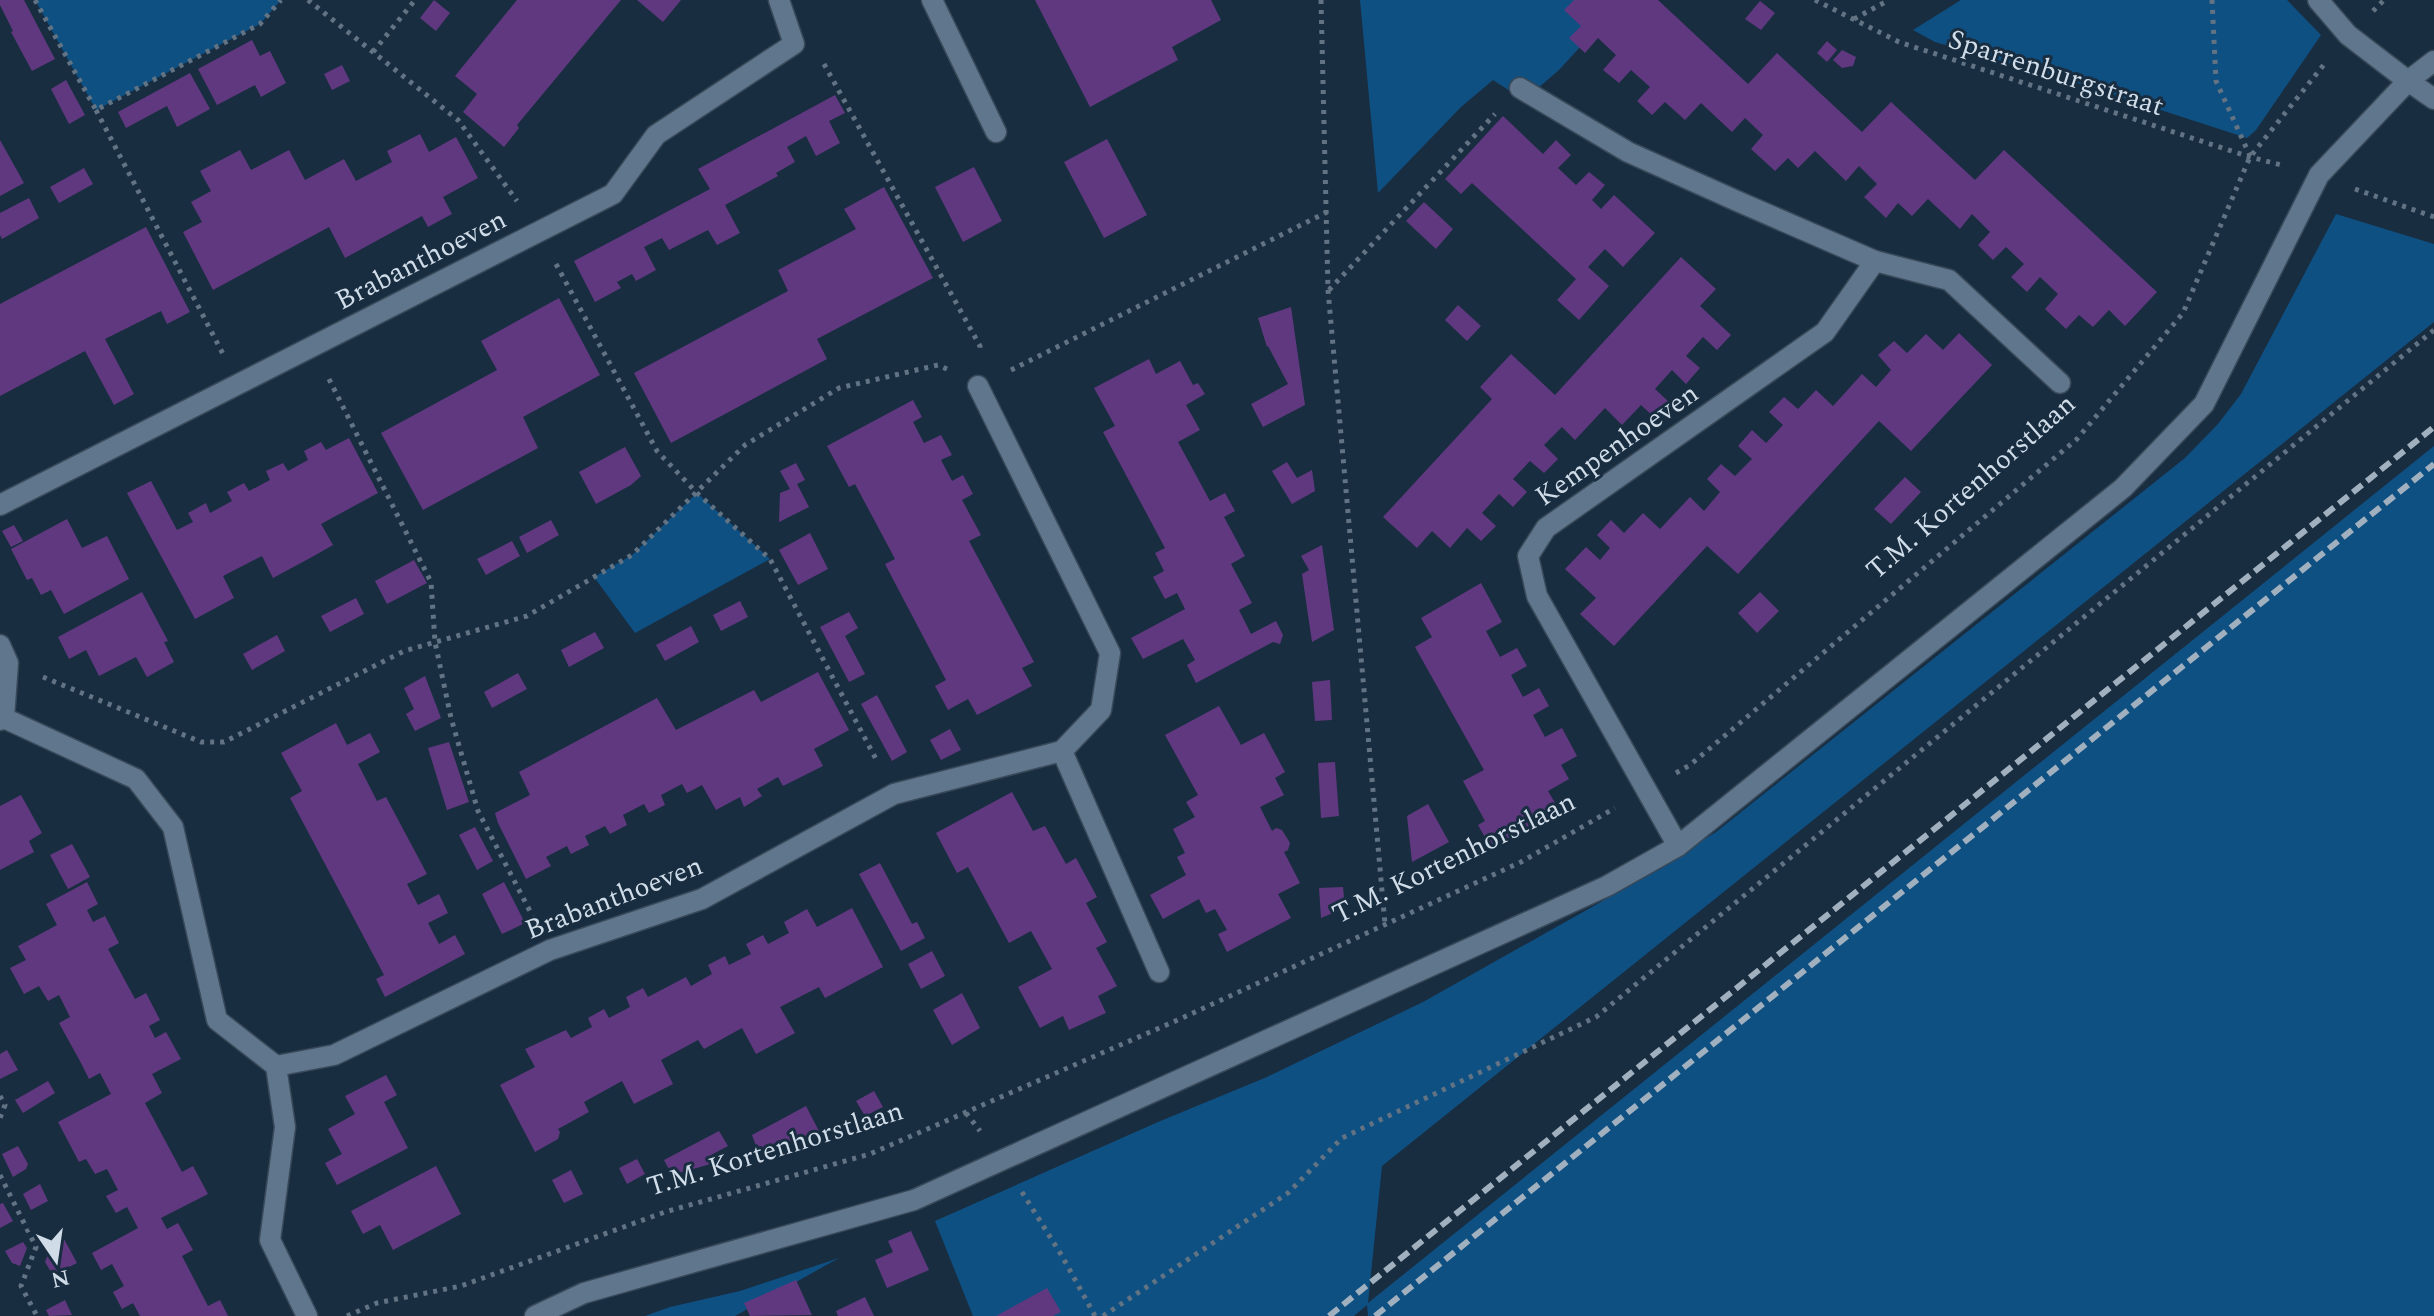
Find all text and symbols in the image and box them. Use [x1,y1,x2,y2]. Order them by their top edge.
street label: Sparrenburgstraat [1943,18,2170,128]
street label: Brabanthoeven [328,198,514,322]
street label: Kempenhoeven [1526,372,1708,518]
street label: T.M. Kortenhorstlaan [1856,383,2086,591]
street label: T.M. Kortenhorstlaan [1325,780,1583,936]
street label: Brabanthoeven [519,844,709,952]
street label: T.M. Kortenhorstlaan [641,1090,909,1208]
north arrow [16,1220,96,1300]
text: N [48,1260,73,1296]

